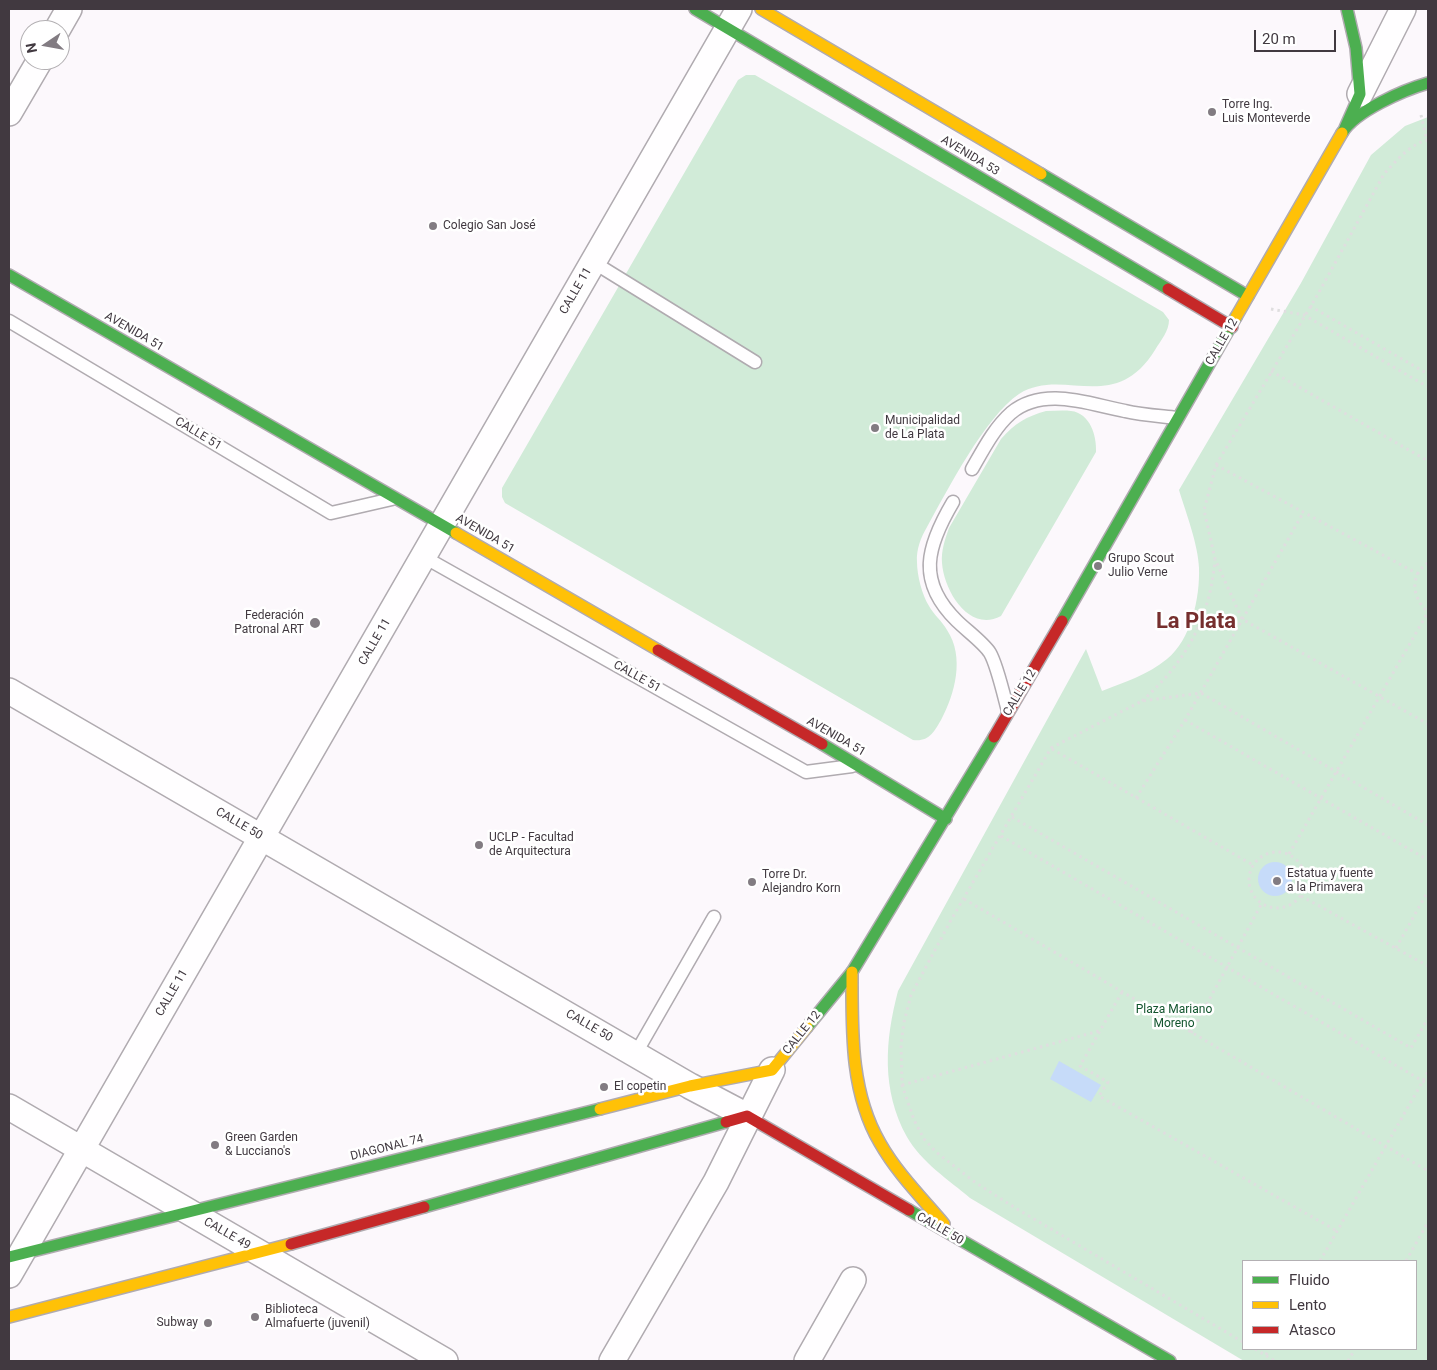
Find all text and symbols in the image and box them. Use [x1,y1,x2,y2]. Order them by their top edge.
north arrow [20,20,70,70]
scale bar [1257,20,1340,52]
text: 20 m [1262,30,1296,48]
text: N [22,41,40,54]
place label: Torre Ing. Luis Monteverde [1222,98,1310,126]
marker: Torre Ing. Luis Monteverde [1206,106,1218,118]
street label: AVENIDA 53 [938,133,1002,179]
place label: Colegio San José [443,219,536,233]
marker: Colegio San José [427,220,439,232]
street label: CALLE 11 [557,265,595,317]
street label: AVENIDA 51 [102,309,166,355]
street label: CALLE 12 [1203,316,1241,368]
street label: CALLE 51 [172,414,224,454]
place label: Municipalidad de La Plata [885,414,960,442]
marker: Municipalidad de La Plata [869,422,881,434]
street label: AVENIDA 51 [453,511,517,557]
place label: Grupo Scout Julio Verne [1108,552,1174,580]
marker: Grupo Scout Julio Verne [1092,560,1104,572]
place label: Federación Patronal ART [234,609,304,637]
district label: La Plata [1156,609,1236,635]
marker: Federación Patronal ART [308,616,322,630]
street label: CALLE 11 [356,616,394,668]
street label: CALLE 51 [611,658,663,696]
street label: CALLE 12 [1000,667,1040,719]
street label: AVENIDA 51 [804,714,868,760]
street label: CALLE 50 [213,805,265,843]
place label: UCLP - Facultad de Arquitectura [489,831,574,859]
marker: UCLP - Facultad de Arquitectura [473,839,485,851]
place label: Estatua y fuente a la Primavera [1287,867,1373,895]
place label: Torre Dr. Alejandro Korn [762,868,841,896]
marker: Estatua y fuente a la Primavera [1271,875,1283,887]
marker: Torre Dr. Alejandro Korn [746,876,758,888]
street label: CALLE 11 [153,967,191,1019]
park label: Plaza Mariano Moreno [1136,1003,1212,1031]
street label: CALLE 50 [563,1007,615,1045]
street label: CALLE 12 [780,1008,824,1058]
place label: El copetin [614,1080,666,1094]
marker: El copetin [598,1081,610,1093]
place label: Green Garden & Lucciano's [225,1131,298,1159]
street label: DIAGONAL 74 [349,1132,425,1164]
marker: Green Garden & Lucciano's [209,1139,221,1151]
street label: CALLE 50 [914,1210,966,1248]
street label: CALLE 49 [201,1215,253,1253]
legend [1242,1260,1417,1350]
text: Fluido [1289,1271,1330,1289]
text: Lento [1289,1296,1327,1314]
place label: Biblioteca Almafuerte (juvenil) [265,1303,370,1331]
marker: Biblioteca Almafuerte (juvenil) [249,1311,261,1323]
place label: Subway [156,1316,198,1330]
marker: Subway [202,1317,214,1329]
text: Atasco [1289,1321,1336,1339]

